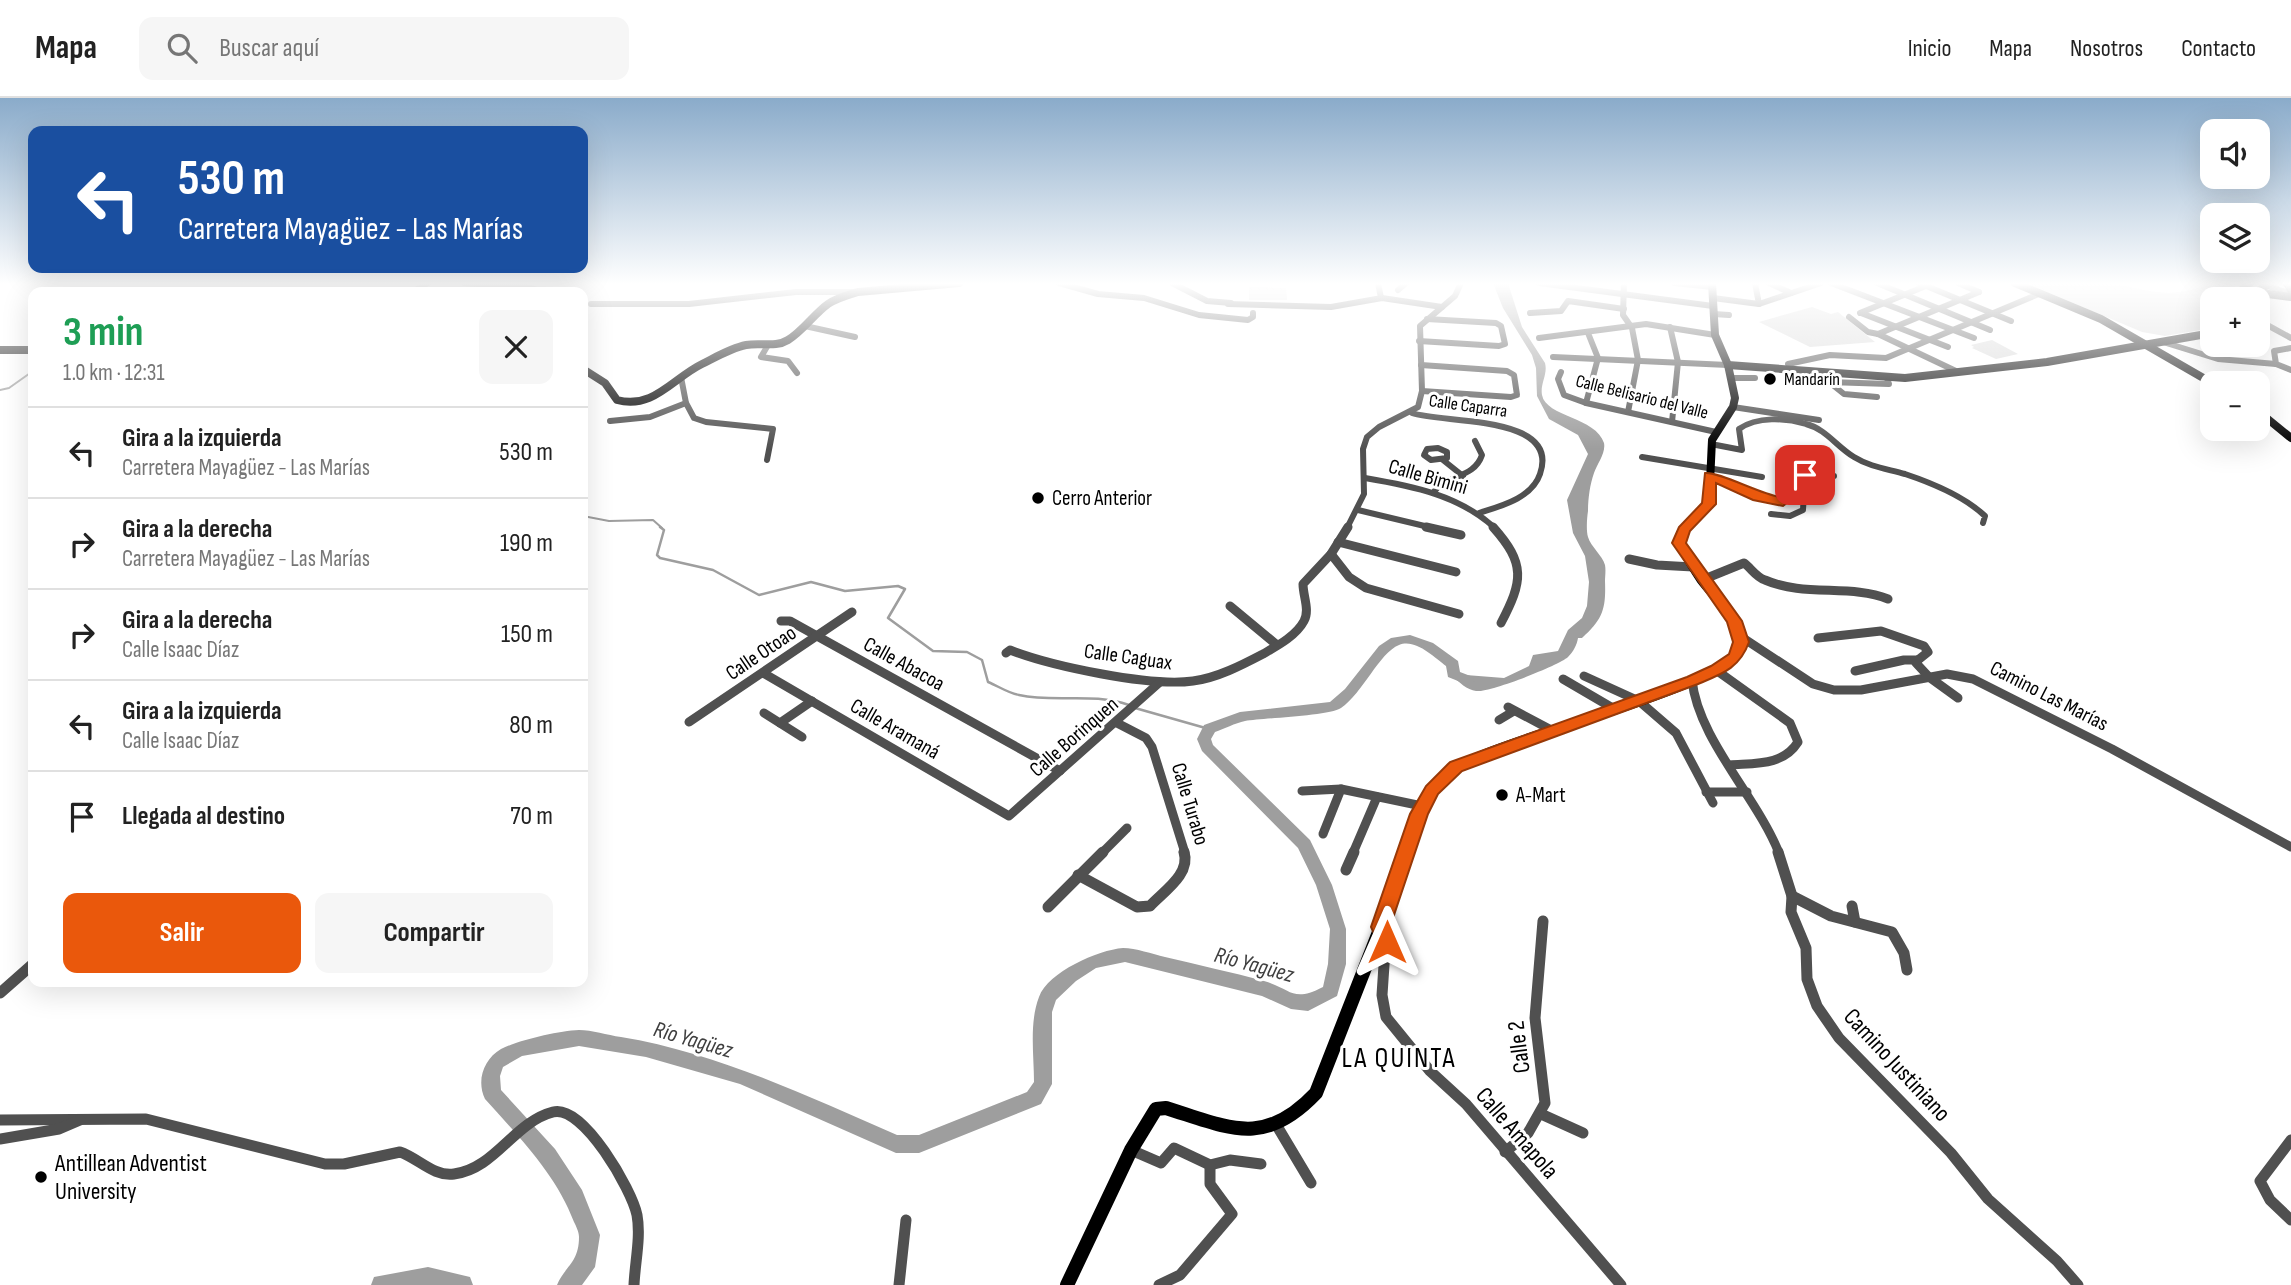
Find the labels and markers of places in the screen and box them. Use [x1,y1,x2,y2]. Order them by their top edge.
place label: Mandarín [1784,369,1840,390]
marker: Mandarín [1762,371,1778,387]
pin [1775,445,1835,505]
place label: Cerro Anterior [1052,486,1152,511]
marker: Cerro Anterior [1030,490,1046,506]
place label: A-Mart [1515,783,1566,808]
marker: A-Mart [1494,787,1510,803]
place label: Antillean Adventist University [54,1149,207,1206]
marker: Antillean Adventist University [33,1169,49,1185]

